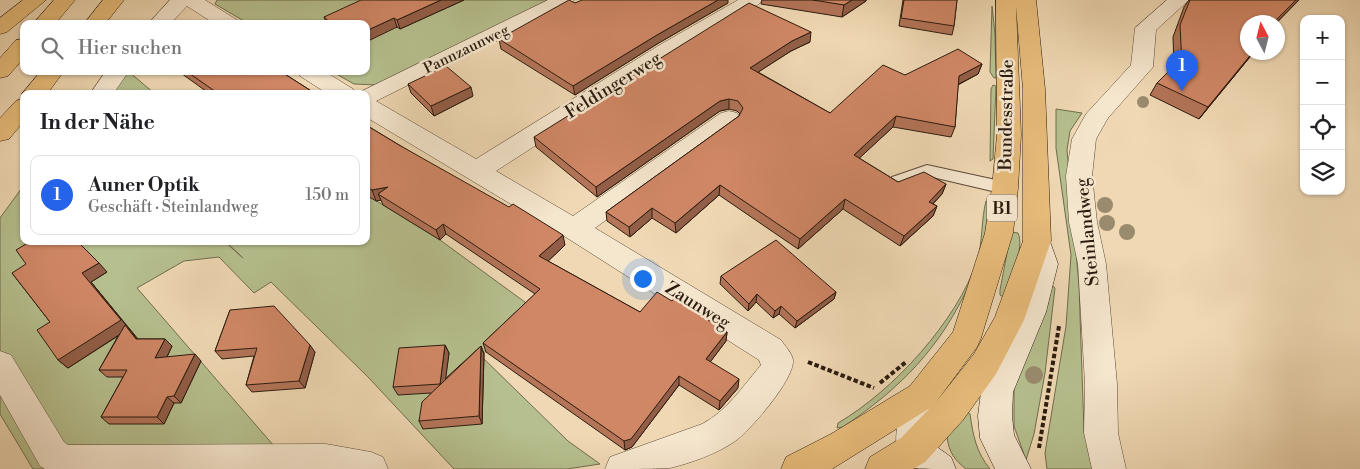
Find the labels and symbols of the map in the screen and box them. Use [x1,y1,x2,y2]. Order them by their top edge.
north arrow [1240,15,1285,60]
street label: Pannzaunweg [420,20,512,78]
street label: Feldingerweg [561,46,666,124]
pin: 1 [1166,50,1198,91]
street label: Bundesstraße [994,59,1019,172]
street label: Steinlandweg [1070,176,1105,287]
road number: B1 [987,194,1017,222]
your location [630,266,656,292]
street label: Zaunweg [661,276,735,335]

